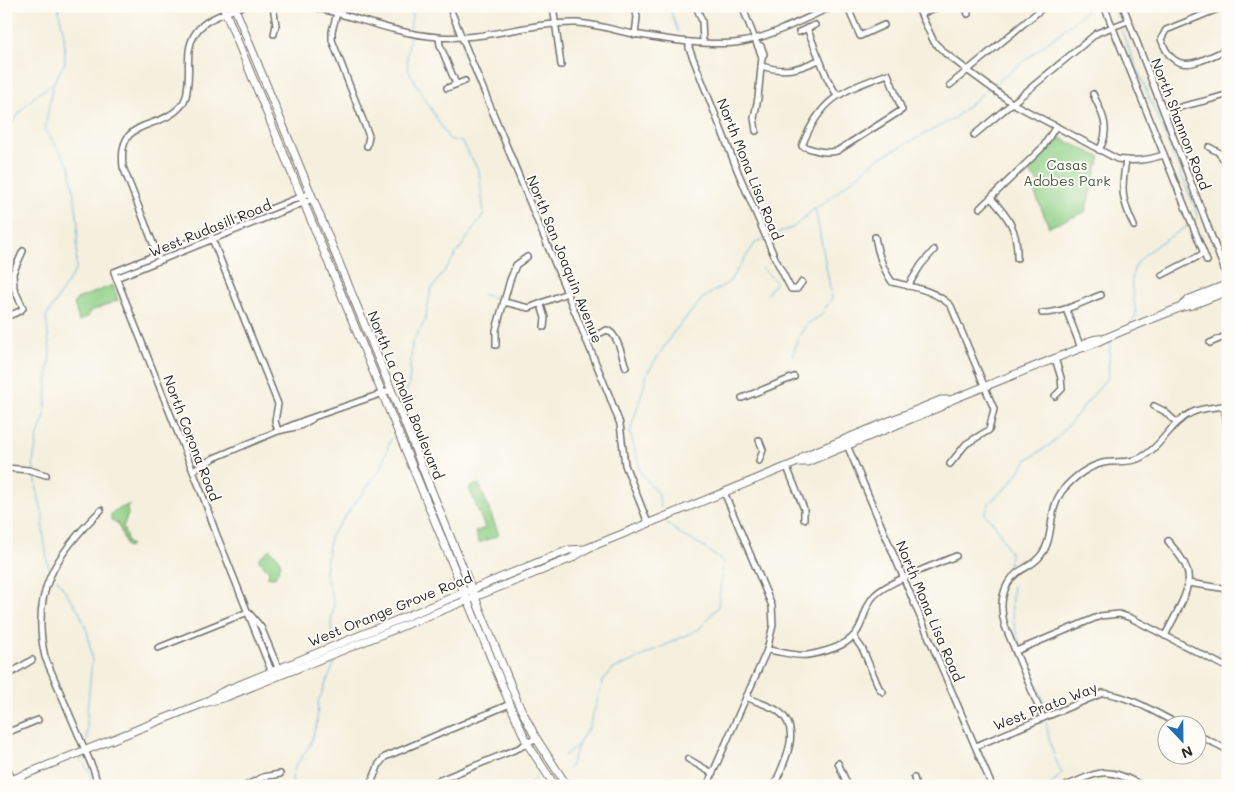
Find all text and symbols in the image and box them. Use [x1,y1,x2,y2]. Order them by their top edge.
street label: North Shannon Road [1147,55,1215,193]
street label: North Mona Lisa Road [713,95,787,243]
park label: Casas Adobes Park [1023,155,1111,190]
street label: North San Joaquin Avenue [523,172,607,346]
street label: West Rudasill Road [146,195,274,261]
street label: North La Cholla Boulevard [363,308,449,482]
street label: North Corona Road [159,372,225,504]
street label: North Mona Lisa Road [892,538,968,684]
street label: West Orange Grove Road [305,567,475,651]
street label: West Prato Way [990,677,1100,735]
north arrow [1156,714,1206,764]
text: N [1179,742,1196,763]

